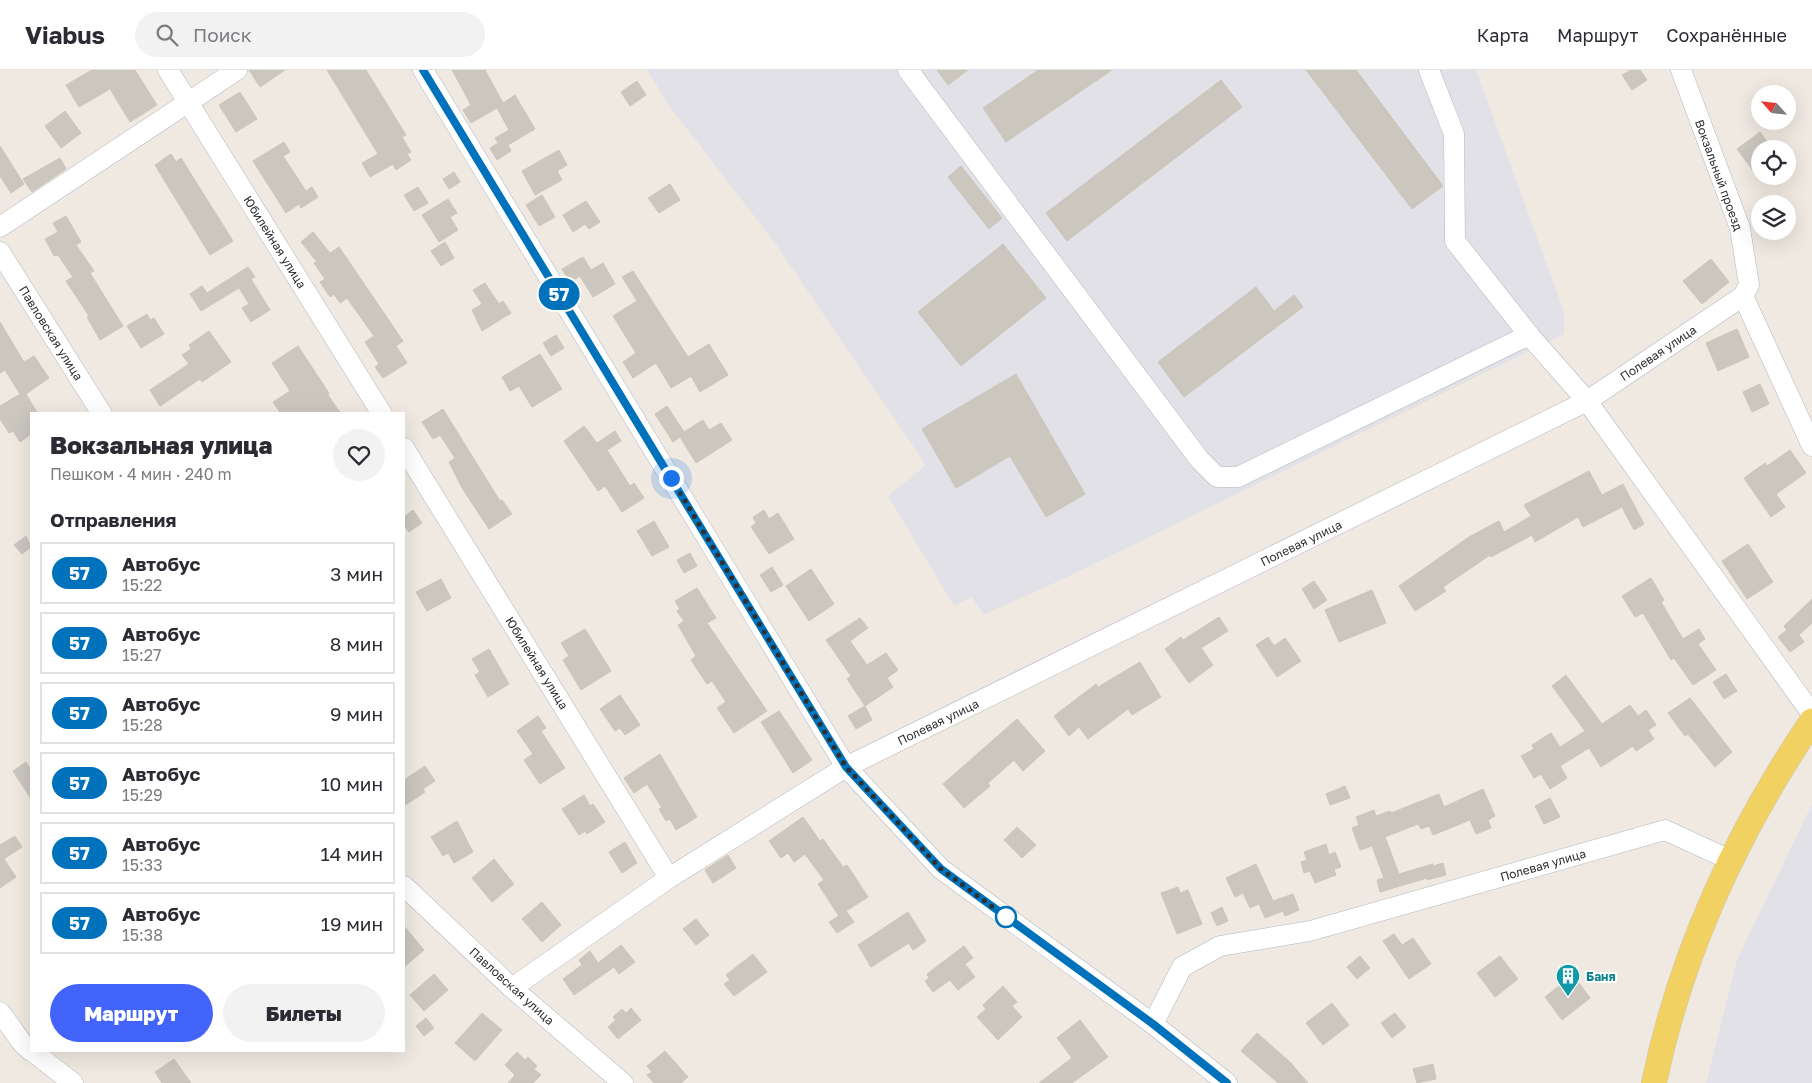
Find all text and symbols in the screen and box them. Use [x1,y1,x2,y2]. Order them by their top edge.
search box [135,12,485,57]
text: Viabus [25,20,105,49]
icon: search [153,21,181,49]
text: Поиск [193,23,252,46]
text: Карта [1477,24,1529,46]
text: Маршрут [1557,24,1638,46]
text: Сохранённые [1666,24,1787,46]
north arrow [1751,85,1796,130]
map controls [1751,85,1796,240]
street label: Вокзальный проезд [1692,117,1746,233]
button: locate [1751,140,1796,185]
street label: Юбилейная улица [240,193,310,291]
button: layers [1751,195,1796,240]
line badge: 57 [536,278,582,310]
street label: Павловская улица [16,283,86,383]
text: 57 [549,283,569,305]
street label: Полевая улица [1617,322,1699,384]
button: heart [333,429,385,481]
text: Вокзальная улица [50,430,272,459]
text: Пешком · 4 мин · 240 m [50,464,232,484]
your location [659,466,684,491]
text: Отправления [50,508,176,531]
street label: Полевая улица [1258,517,1344,569]
text: Автобус [122,552,200,575]
text: 57 [69,562,90,584]
text: 3 мин [330,562,383,585]
text: 15:22 [122,575,162,595]
street label: Юбилейная улица [502,614,572,712]
text: Автобус [122,622,200,645]
text: 57 [69,632,90,654]
text: 8 мин [330,632,383,655]
text: 15:27 [122,645,162,665]
text: Автобус [122,692,200,715]
street label: Полевая улица [895,696,981,748]
text: 57 [69,702,90,724]
text: 9 мин [330,702,383,725]
text: 15:28 [122,715,163,735]
text: Автобус [122,762,200,785]
text: 57 [69,772,90,794]
text: 10 мин [320,772,383,795]
text: 15:29 [122,785,163,805]
text: Автобус [122,832,200,855]
text: 57 [69,842,90,864]
text: 14 мин [321,842,383,865]
street label: Полевая улица [1498,846,1588,884]
text: 15:33 [122,855,163,875]
text: Автобус [122,902,200,925]
unlabelled marker [995,906,1017,928]
text: 57 [69,912,90,934]
text: 19 мин [321,912,383,935]
text: 15:38 [122,925,163,945]
street label: Павловская улица [467,944,557,1028]
building icon: Баня [1555,963,1581,997]
place label: Баня [1586,969,1615,984]
button: Маршрут [50,984,213,1042]
button: Билеты [223,984,385,1042]

